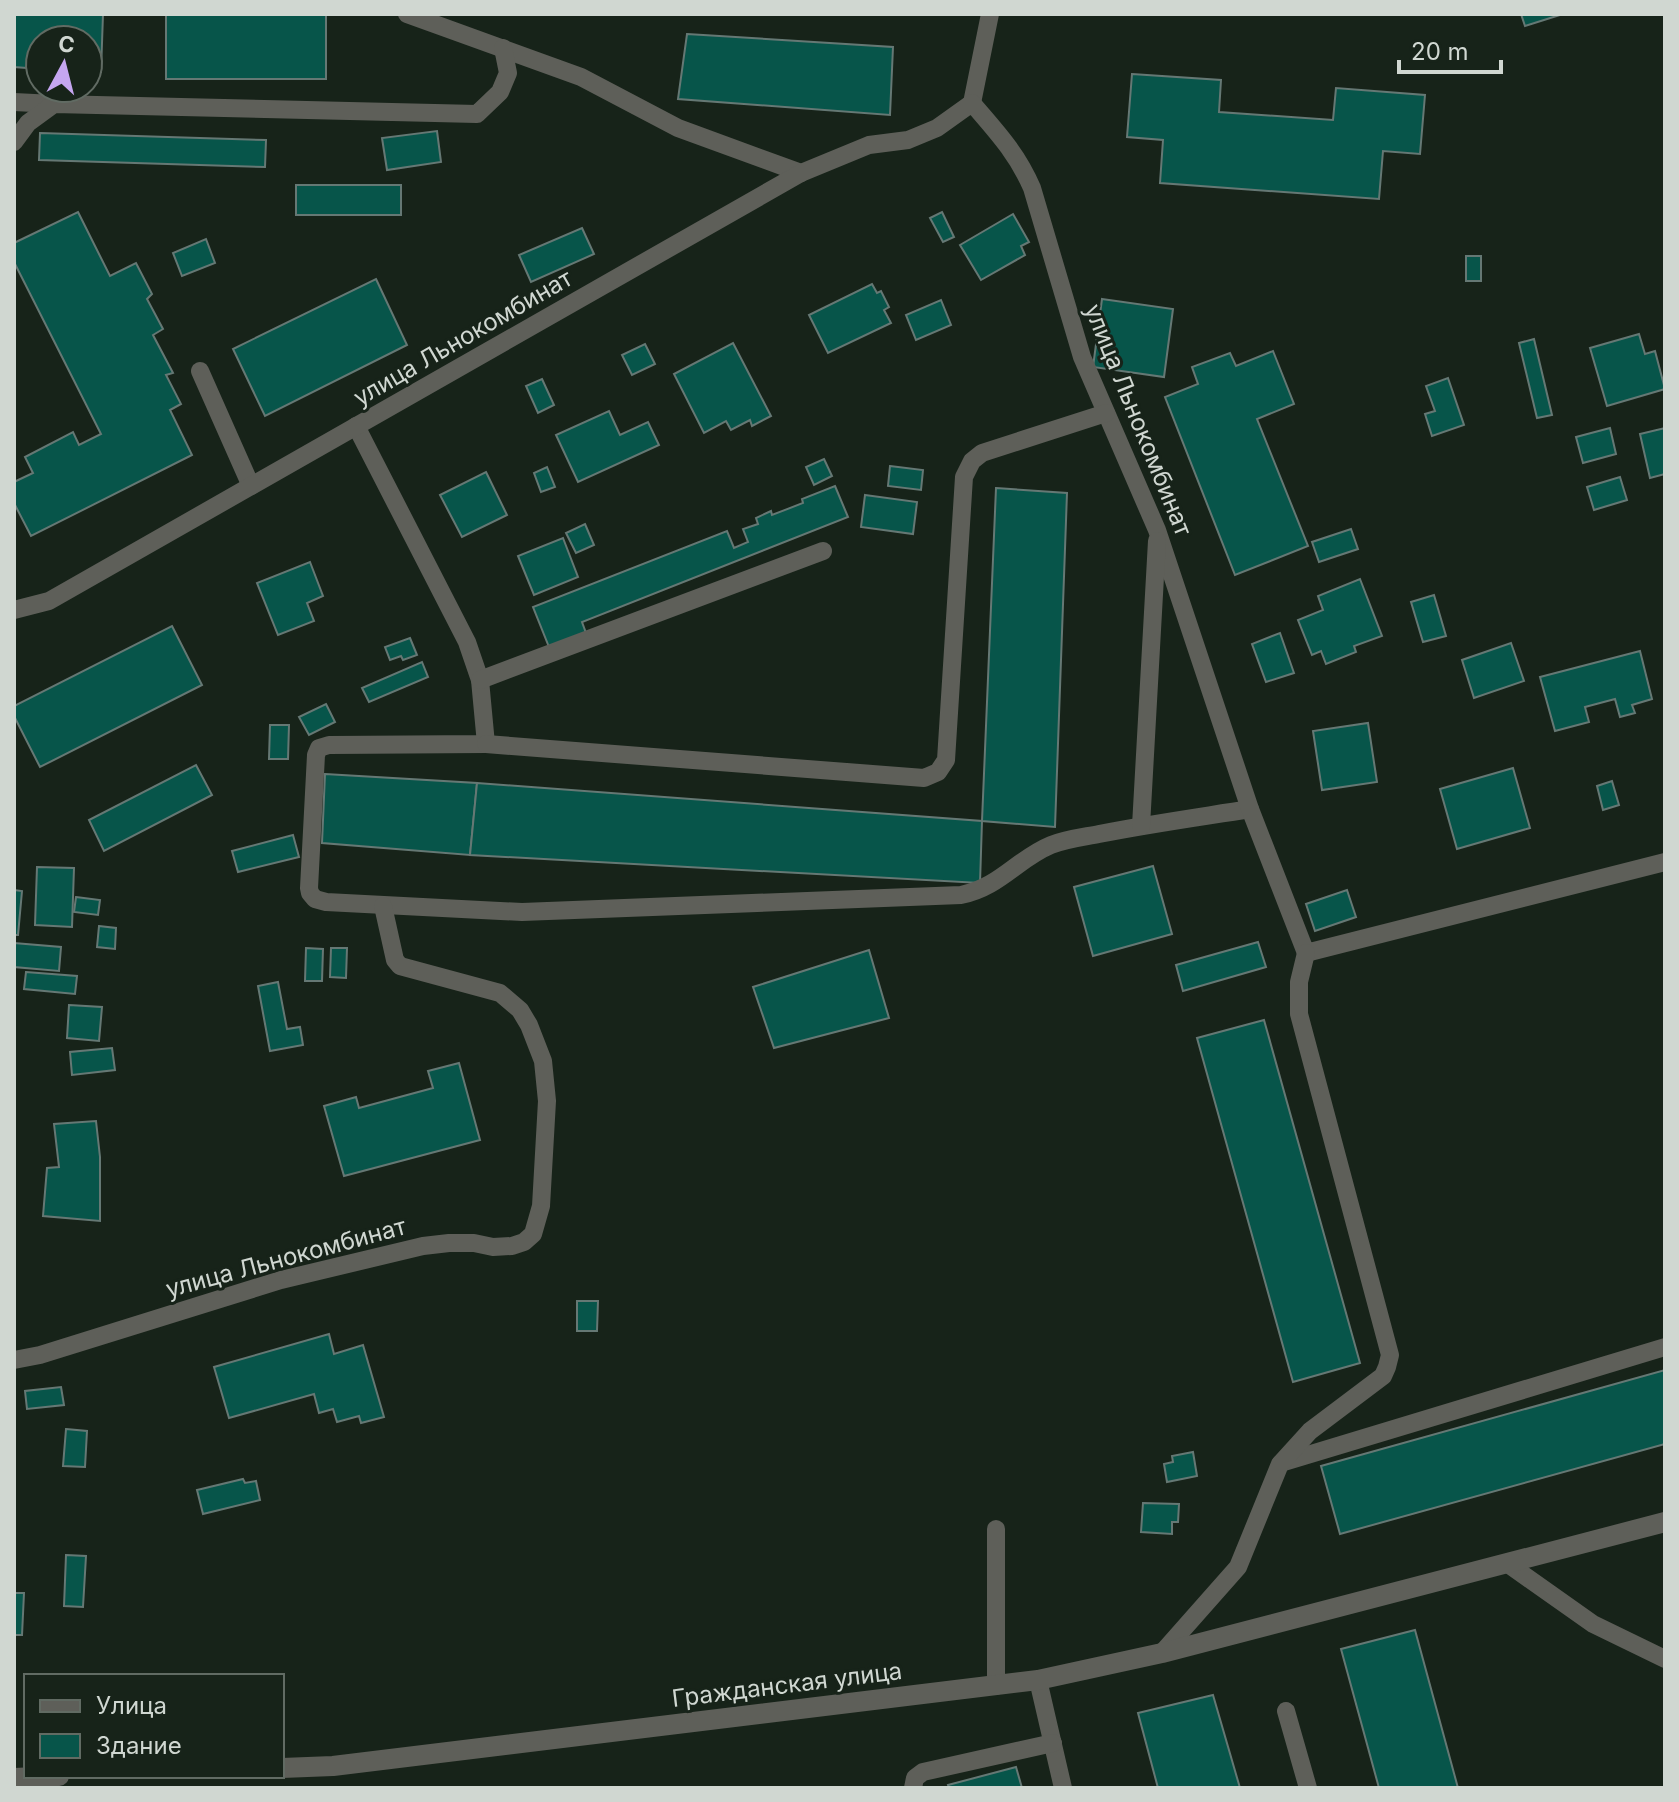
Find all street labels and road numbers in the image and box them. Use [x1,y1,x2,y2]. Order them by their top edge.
street label: улица Льнокомбинат [348,263,577,412]
street label: улица Льнокомбинат [1079,300,1198,540]
street label: улица Льнокомбинат [163,1211,409,1304]
street label: Гражданская улица [670,1656,904,1713]

